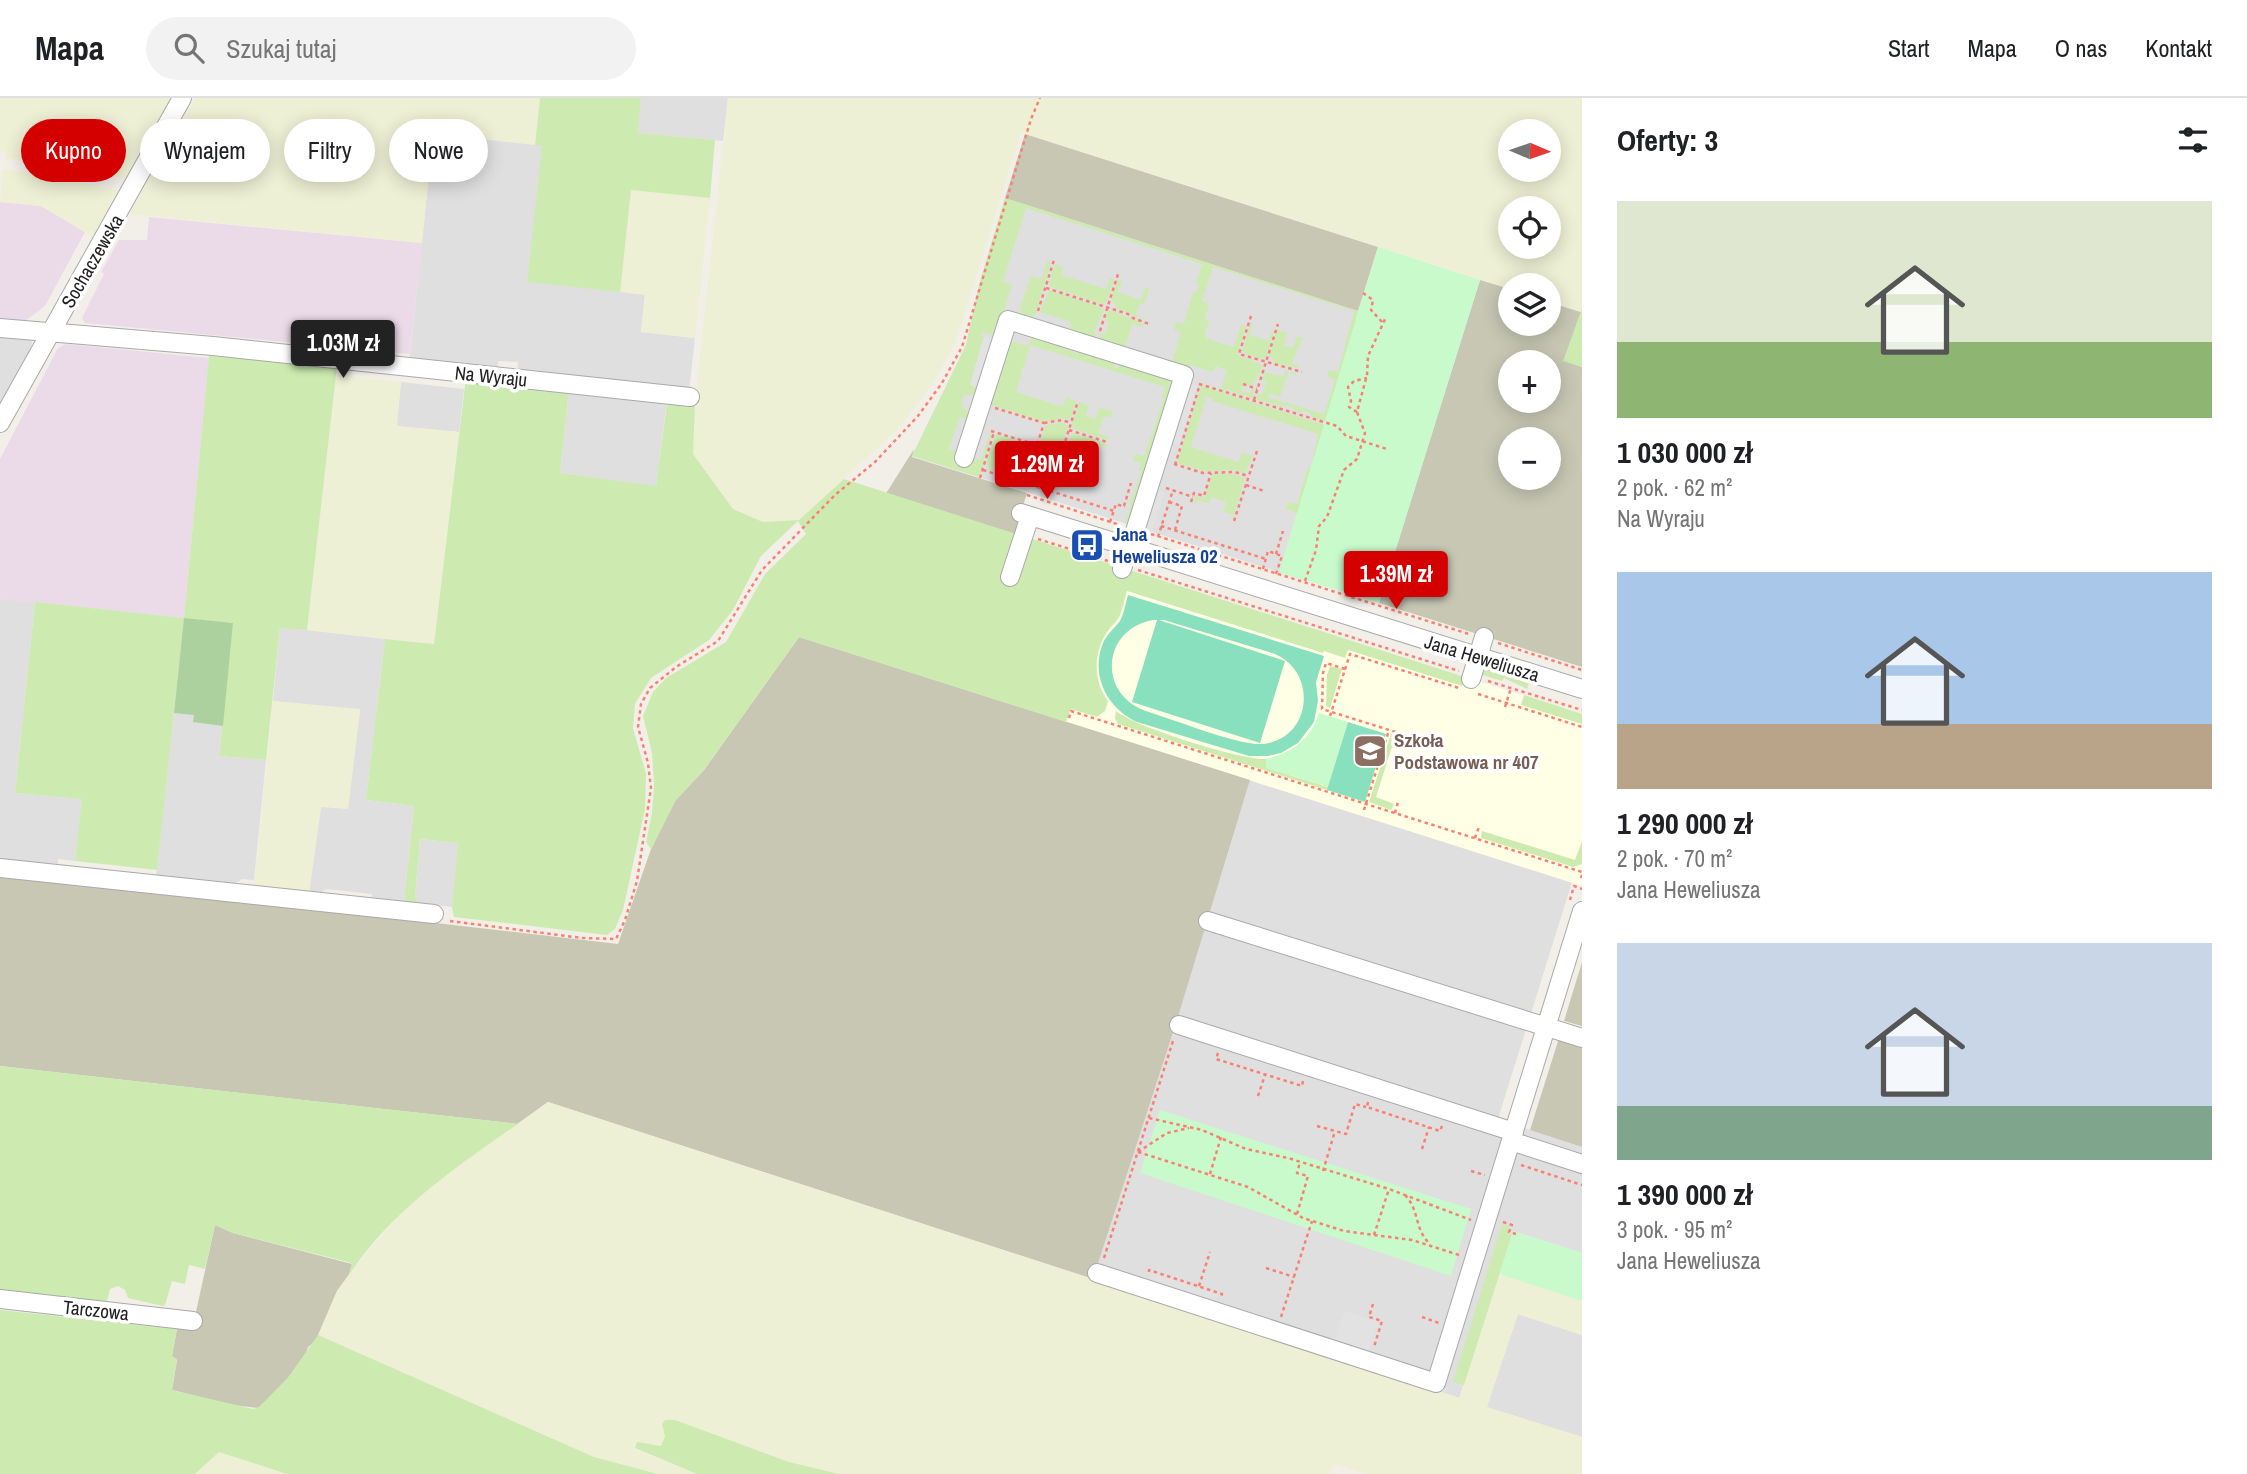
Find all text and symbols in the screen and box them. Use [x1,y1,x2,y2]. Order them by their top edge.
search box [146,17,636,80]
text: Mapa [35,26,104,70]
icon: search [170,29,208,67]
text: Szukaj tutaj [226,31,336,66]
text: Start [1888,32,1930,64]
text: Mapa [1968,32,2017,64]
text: O nas [2055,32,2107,64]
text: Kontakt [2145,32,2212,64]
chip: Kupno [21,119,126,182]
chip: Wynajem [140,119,270,182]
chip: Filtry [284,119,375,182]
chip: Nowe [389,119,488,182]
north arrow [1498,119,1561,182]
map controls [1498,119,1561,490]
text: Oferty: 3 [1617,120,1718,160]
icon: filters [2174,121,2212,159]
button: locate [1498,196,1561,259]
street label: Sochaczewska [55,209,129,312]
icon: home [1852,247,1978,373]
button: layers [1498,273,1561,336]
pin: 1.03M zł [271,320,415,380]
text: 1.03M zł [307,327,379,358]
button: + [1498,350,1561,413]
street label: Na Wyraju [454,359,528,393]
button: − [1498,427,1561,490]
text: 1 030 000 zł [1617,432,1752,472]
pin: 1.29M zł [975,442,1119,501]
text: 1.29M zł [1011,448,1083,479]
text: 2 pok. · 62 m² [1617,472,1732,503]
text: Na Wyraju [1617,503,1705,534]
place label: Jana Heweliusza 02 [1112,521,1218,569]
bus stop icon: Jana Heweliusza 02 [1068,526,1106,564]
pin: 1.39M zł [1324,552,1468,611]
text: 1.39M zł [1360,558,1432,589]
icon: home [1852,618,1978,744]
street label: Jana Heweliusza [1421,628,1543,688]
place label: Szkoła Podstawowa nr 407 [1394,727,1539,775]
school or university icon: Szkoła Podstawowa nr 407 [1351,732,1389,770]
text: 1 290 000 zł [1617,803,1752,843]
text: 2 pok. · 70 m² [1617,843,1732,874]
text: Jana Heweliusza [1617,874,1761,905]
icon: home [1852,989,1978,1115]
text: 1 390 000 zł [1617,1174,1752,1214]
text: 3 pok. · 95 m² [1617,1214,1732,1245]
text: Jana Heweliusza [1617,1245,1761,1276]
street label: Tarczowa [62,1294,131,1326]

